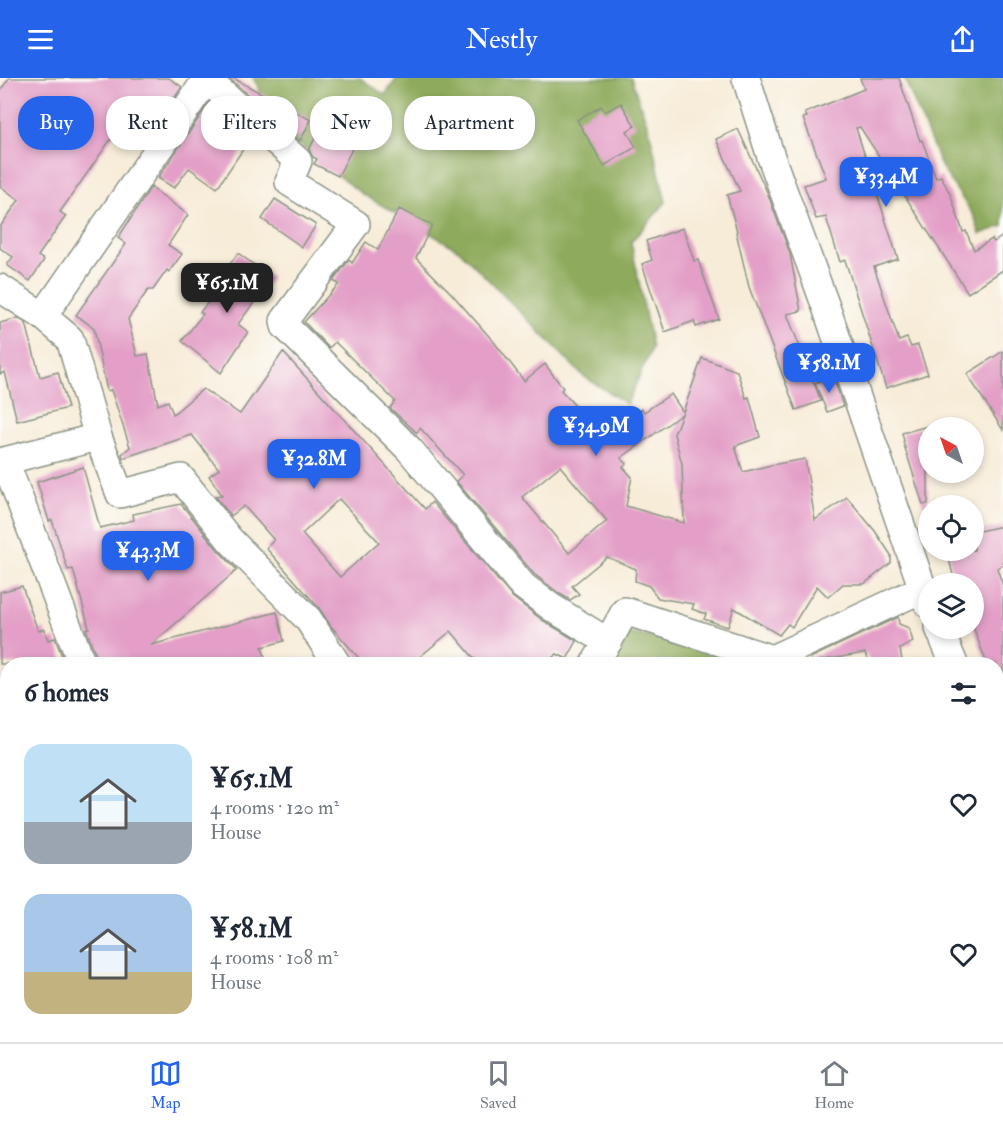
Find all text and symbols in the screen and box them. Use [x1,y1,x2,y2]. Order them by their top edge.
icon: menu [24,23,57,56]
text: Nestly [466,23,537,56]
icon: share [946,23,979,56]
chip: Buy [18,96,94,150]
chip: Rent [106,96,189,150]
chip: Filters [201,96,298,150]
chip: New [310,96,392,150]
chip: Apartment [404,96,535,150]
pin: ¥33.4M [837,157,935,208]
text: ¥33.4M [854,164,918,189]
pin: ¥65.1M [178,263,276,314]
text: ¥65.1M [195,270,259,295]
pin: ¥58.1M [780,343,878,394]
text: ¥58.1M [797,350,861,375]
pin: ¥34.9M [547,406,645,457]
text: ¥34.9M [562,413,630,438]
north arrow [918,417,984,483]
map controls [918,417,984,639]
pin: ¥32.8M [265,439,363,490]
text: ¥32.8M [281,446,347,471]
button: locate [918,495,984,561]
pin: ¥43.3M [99,531,197,582]
text: ¥43.3M [116,538,180,563]
button: layers [918,573,984,639]
text: 6 homes [24,677,109,709]
icon: filters [947,677,980,710]
text: ¥65.1M [210,763,293,795]
icon: home [72,768,144,840]
icon: heart [947,788,980,821]
text: 4 rooms · 120 m² [210,795,339,820]
text: House [210,820,261,845]
text: ¥58.1M [210,913,293,945]
icon: home [72,918,144,990]
icon: heart [947,938,980,971]
text: 4 rooms · 108 m² [210,945,338,970]
text: House [210,970,261,995]
tab: Map [149,1057,182,1113]
tab: Saved [480,1057,516,1113]
tab: Home [814,1057,854,1113]

